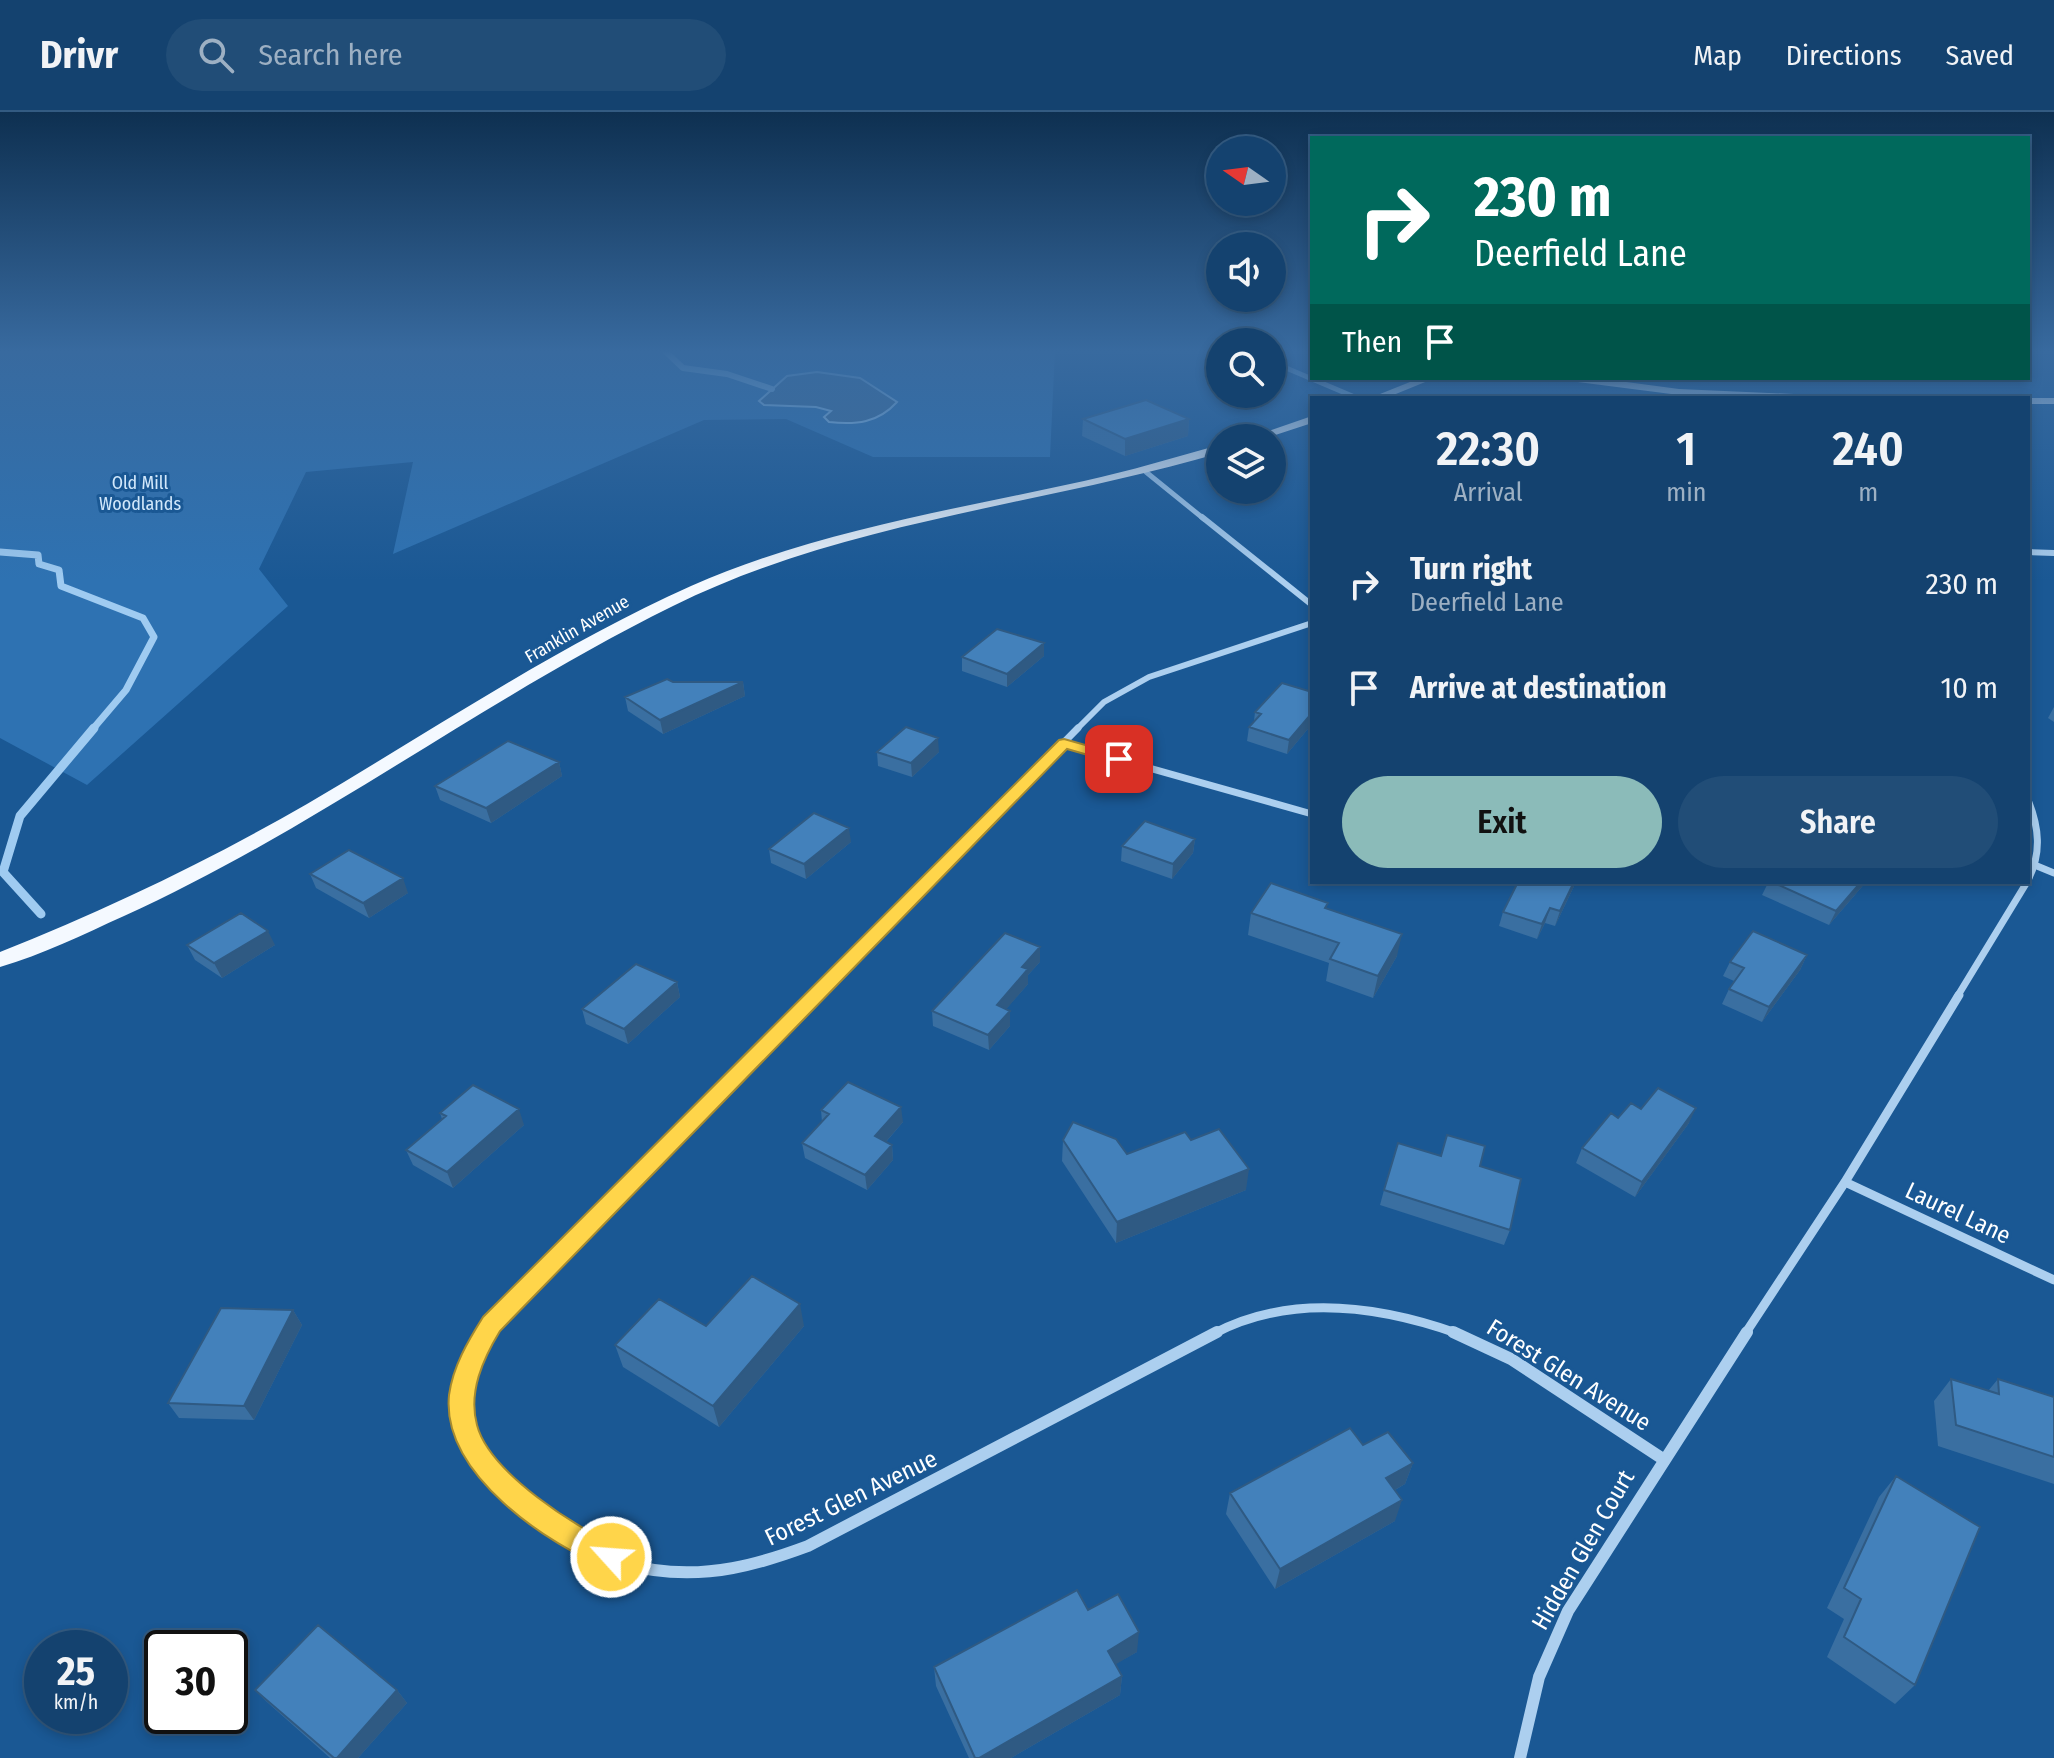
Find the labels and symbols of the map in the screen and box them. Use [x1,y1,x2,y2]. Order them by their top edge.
north arrow [1206,136,1286,216]
park label: Old Mill Woodlands [99,472,181,515]
street label: Franklin Avenue [521,590,633,668]
pin [1085,725,1153,793]
street label: Laurel Lane [1901,1176,2015,1250]
street label: Forest Glen Avenue [1482,1313,1656,1437]
street label: Forest Glen Avenue [760,1444,942,1552]
street label: Hidden Glen Court [1526,1465,1640,1635]
position arrow [569,1515,653,1599]
speed limit sign: 30 [144,1630,248,1734]

